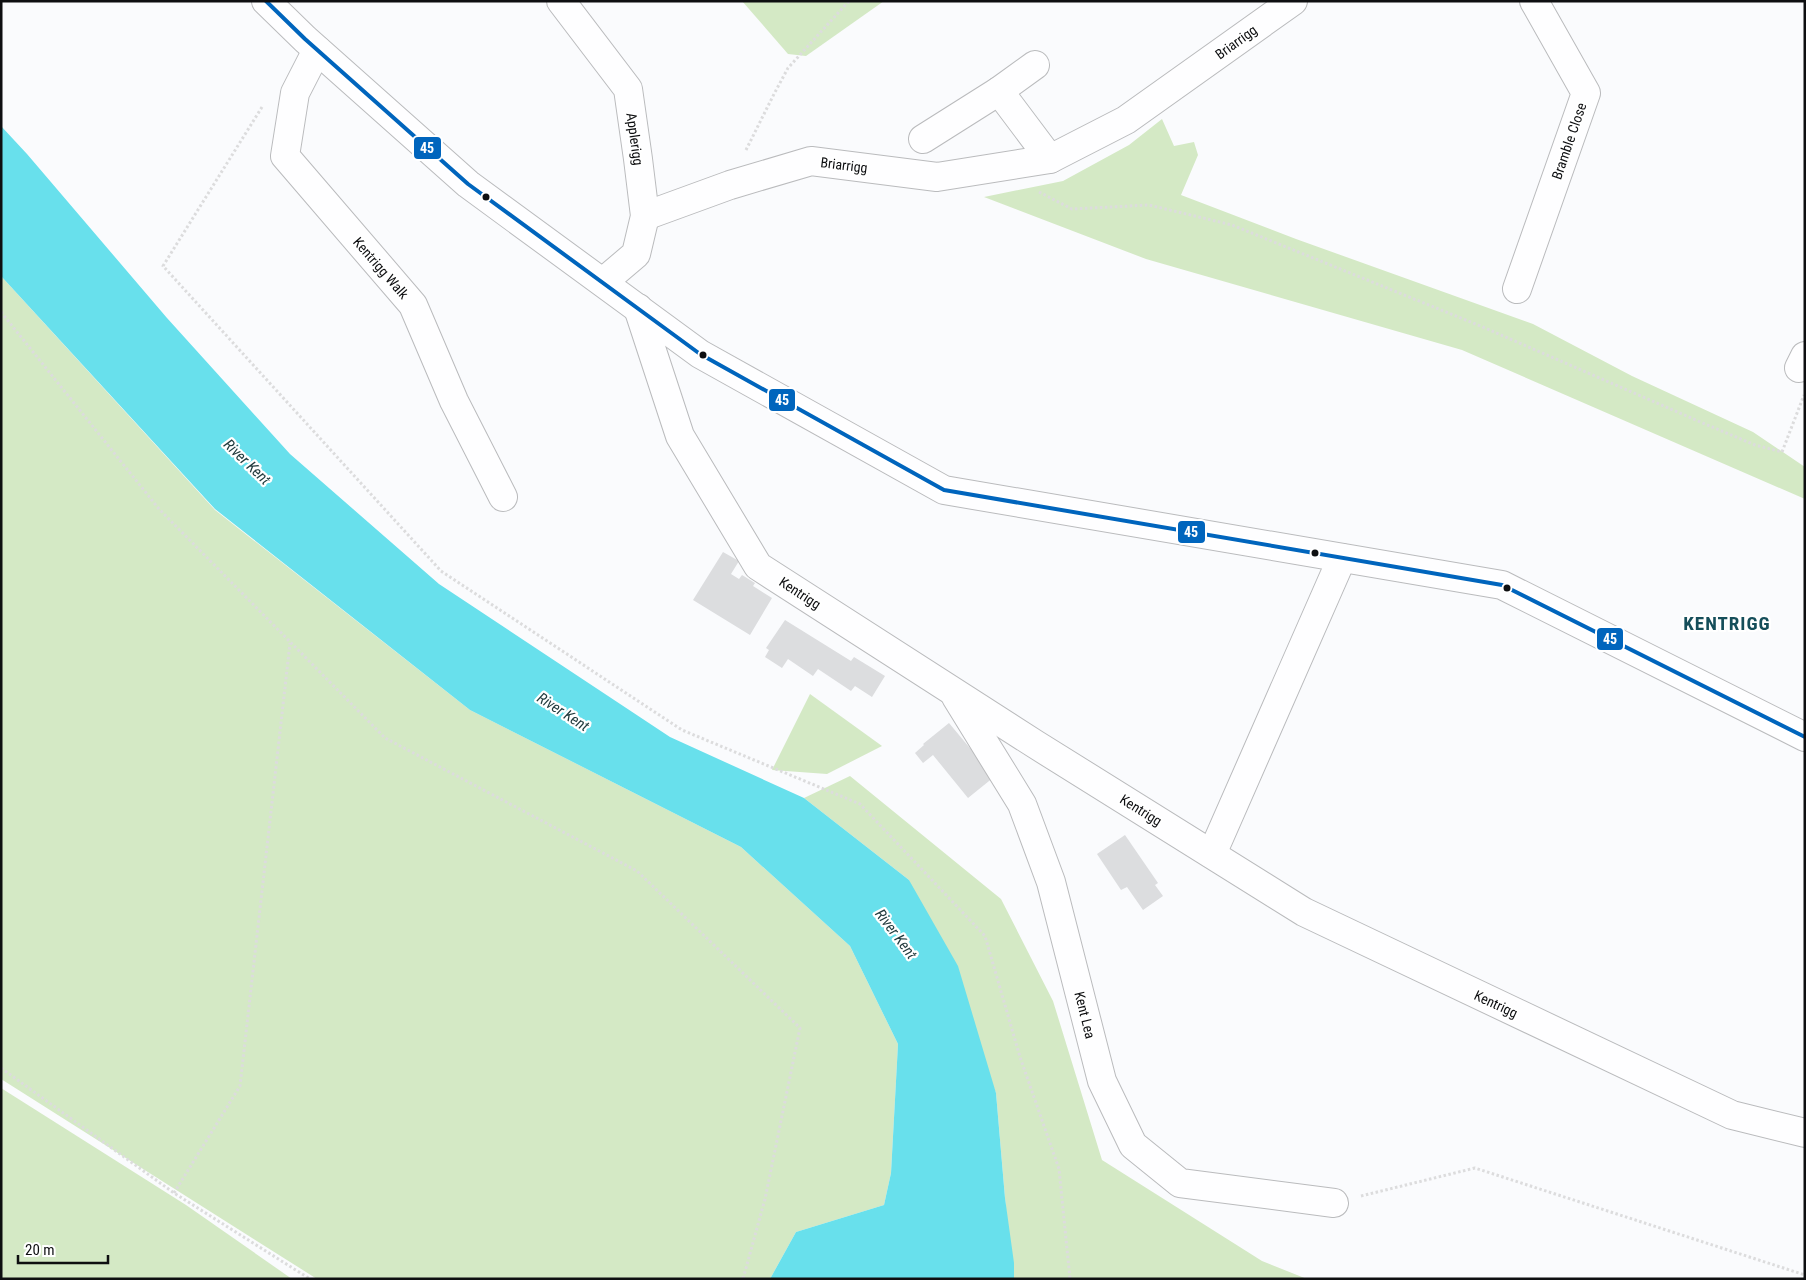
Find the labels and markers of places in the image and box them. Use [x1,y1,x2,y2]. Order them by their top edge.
unlabelled marker [481,192,491,202]
unlabelled marker [698,350,708,360]
unlabelled marker [1310,548,1320,558]
unlabelled marker [1502,583,1512,593]

